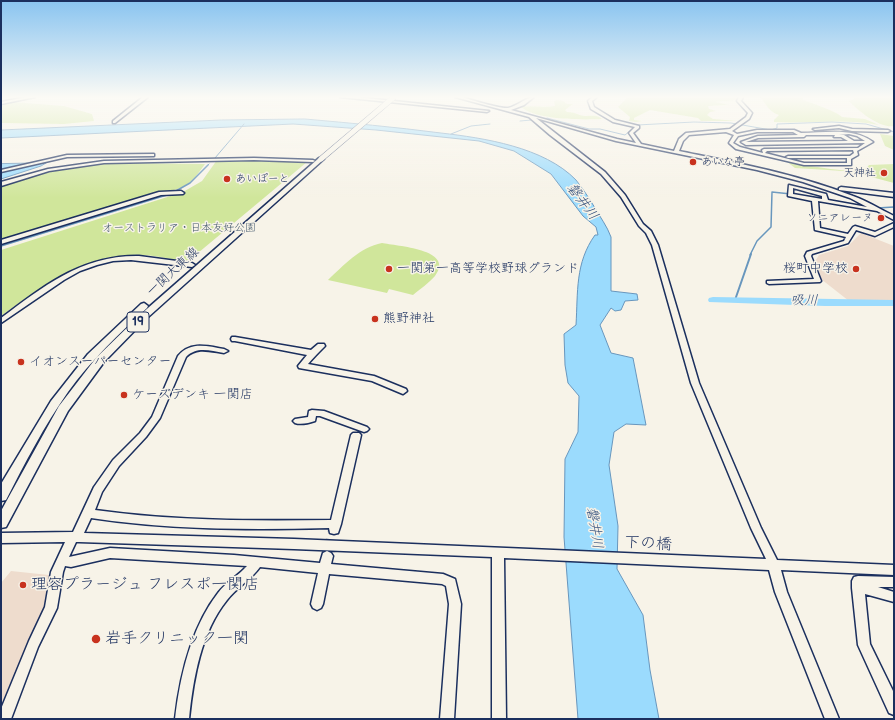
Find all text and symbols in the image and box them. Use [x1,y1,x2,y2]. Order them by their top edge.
place label: あいな亭 [701,155,745,169]
marker: あいな亭 [688,157,698,167]
place label: 天神社 [843,166,876,180]
marker: 天神社 [879,168,889,178]
place label: あいぽーと [235,172,290,186]
marker: あいぽーと [222,174,232,184]
water label: 磐井川 [563,180,601,224]
place label: ソニアレーヌ [807,211,873,225]
marker: ソニアレーヌ [876,213,886,223]
park label: オーストラリア・日本友好公園 [102,221,256,235]
street label: 一関大東線 [144,244,202,300]
place label: 一関第一高等学校野球グランド [397,261,579,277]
place label: 桜町中学校 [783,261,848,277]
marker: 一関第一高等学校野球グランド [384,264,394,274]
marker: 桜町中学校 [851,264,861,274]
water label: 吸川 [790,292,818,310]
place label: 熊野神社 [383,311,435,327]
road number: 19 [127,312,149,332]
marker: 熊野神社 [370,314,380,324]
place label: イオンスーパーセンター [29,354,171,370]
marker: イオンスーパーセンター [16,357,26,367]
place label: ケーズデンキ 一関店 [132,387,253,403]
marker: ケーズデンキ 一関店 [119,390,129,400]
water label: 磐井川 [582,506,606,550]
street label: 下の橋 [624,533,672,555]
place label: 理容プラージュ フレスポ一関店 [31,575,259,595]
marker: 理容プラージュ フレスポ一関店 [18,580,28,590]
place label: 岩手クリニック一関 [105,629,249,649]
marker: 岩手クリニック一関 [90,633,102,645]

